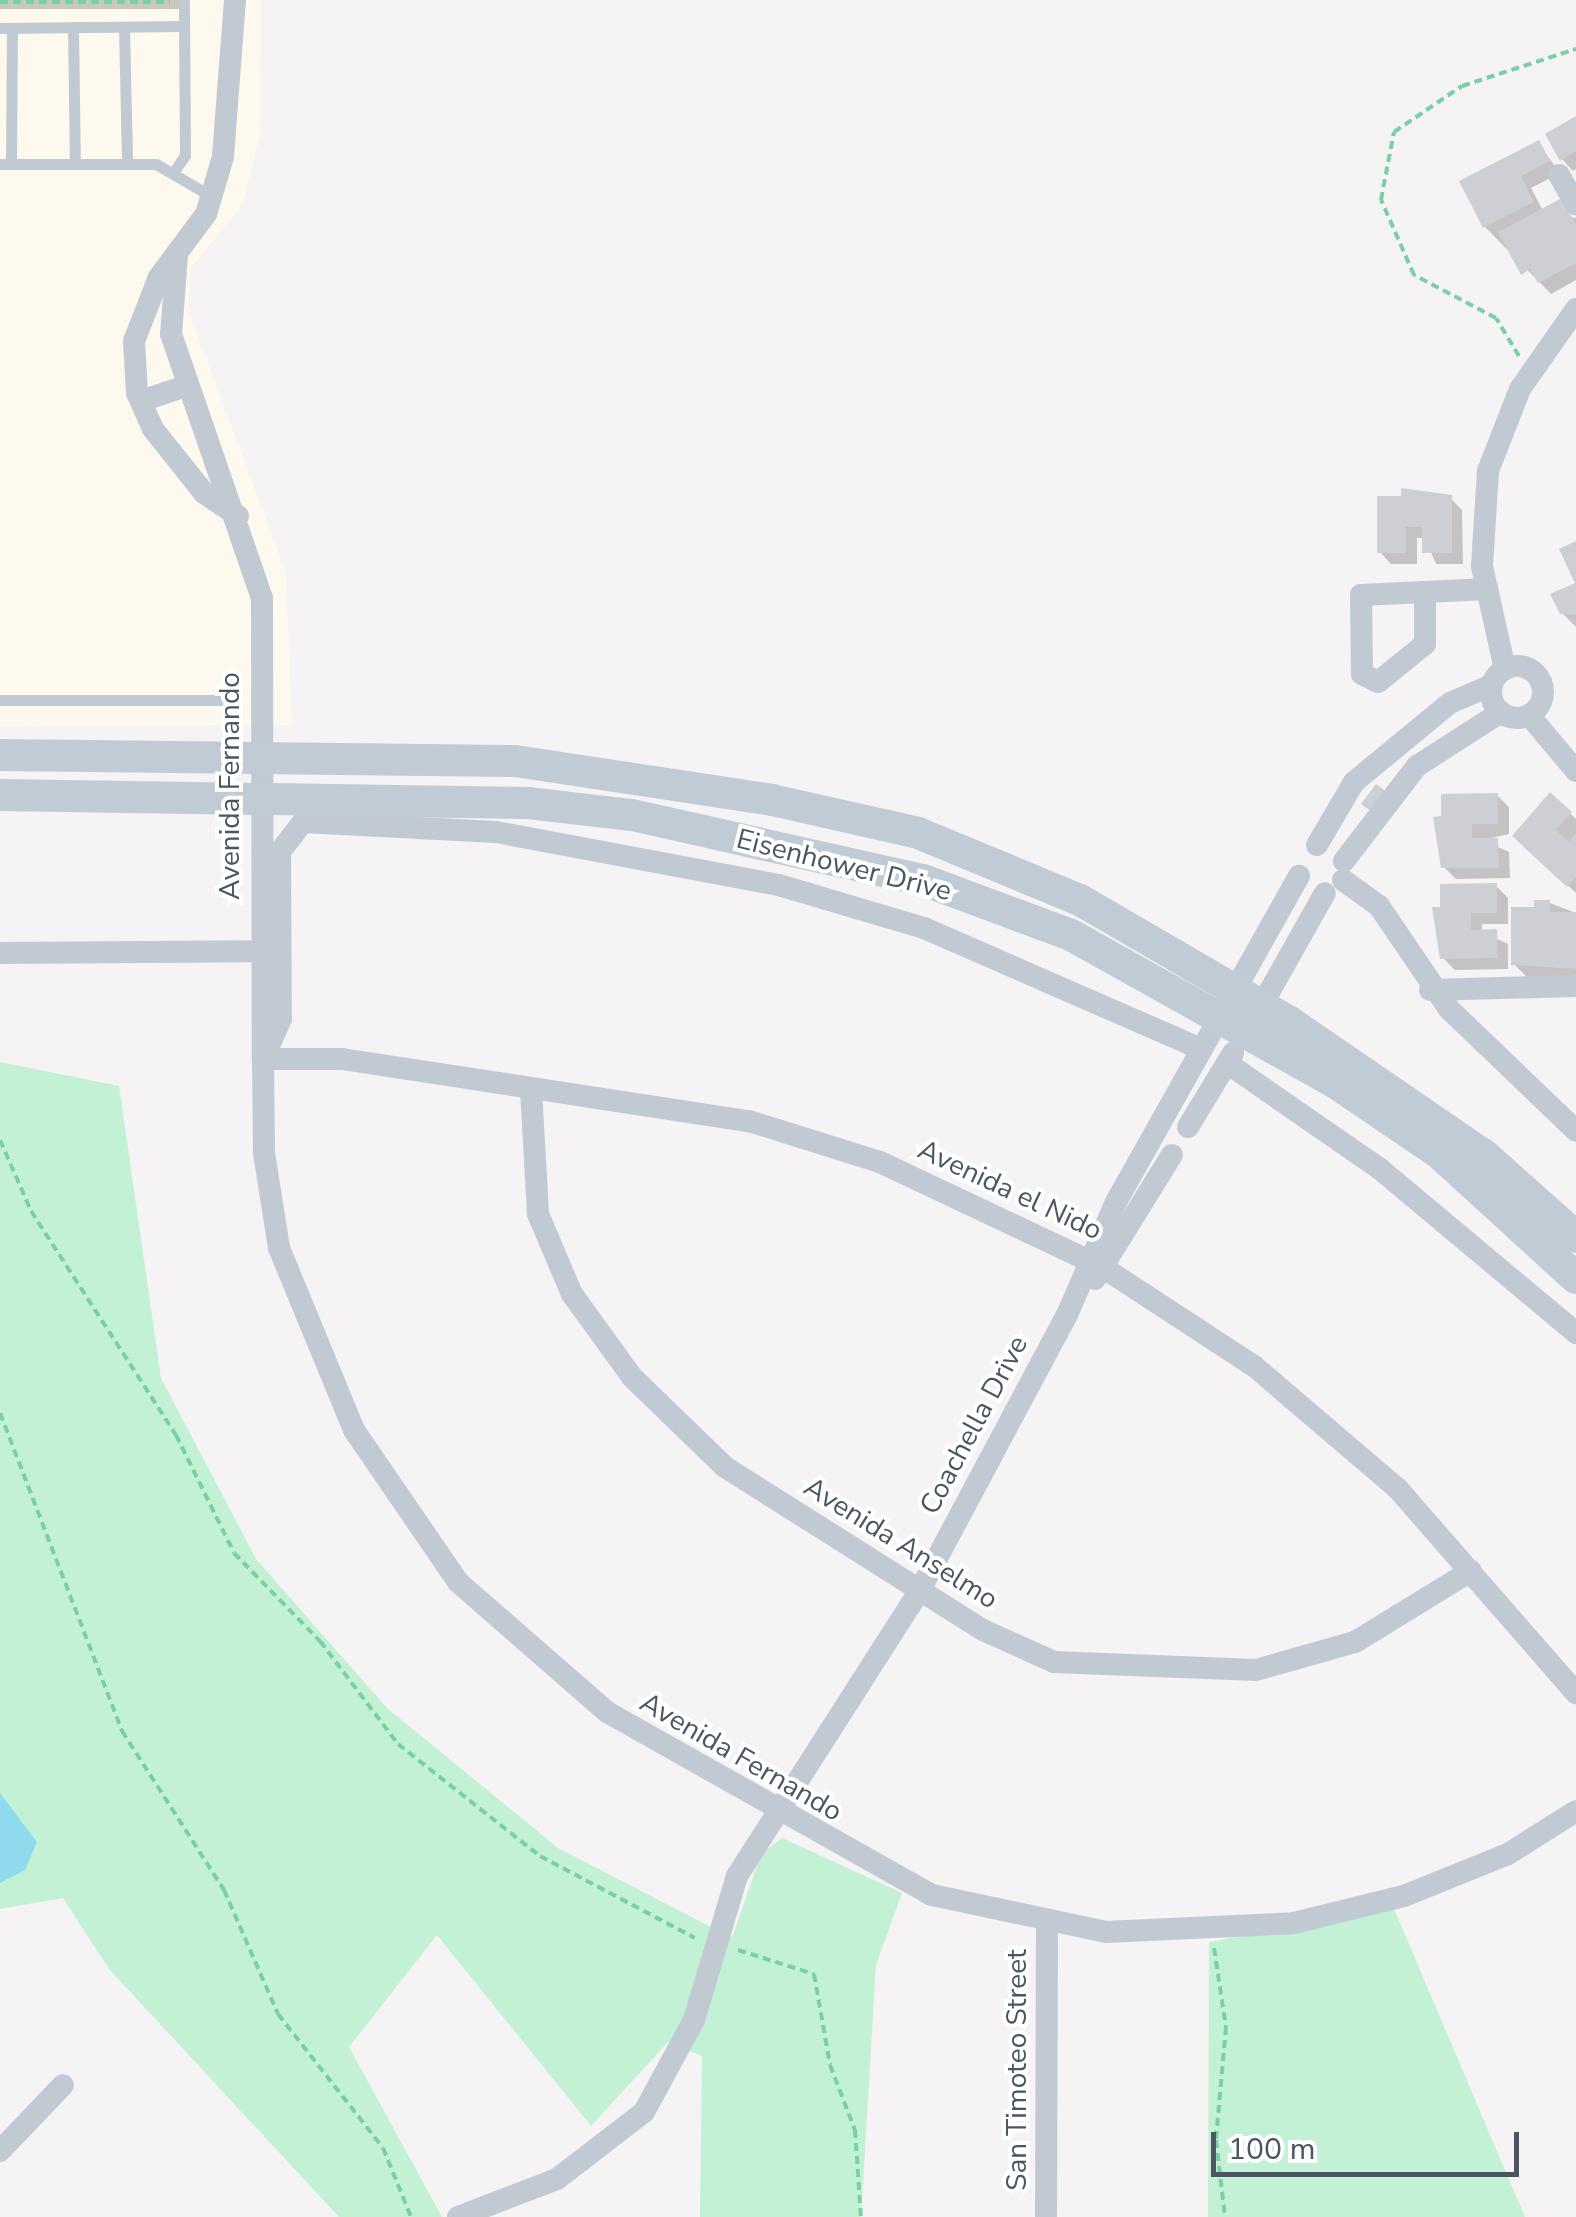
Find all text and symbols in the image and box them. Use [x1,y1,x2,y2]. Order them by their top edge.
street label: Avenida Fernando [213,672,247,900]
street label: Eisenhower Drive [733,822,955,908]
street label: Avenida el Nido [913,1133,1107,1247]
street label: Coachella Drive [913,1330,1035,1520]
street label: Avenida Anselmo [798,1470,1004,1616]
street label: Avenida Fernando [634,1685,848,1829]
street label: San Timoteo Street [1000,1949,1034,2191]
scale bar [1216,2112,1524,2174]
text: 100 m [1228,2129,1315,2170]

